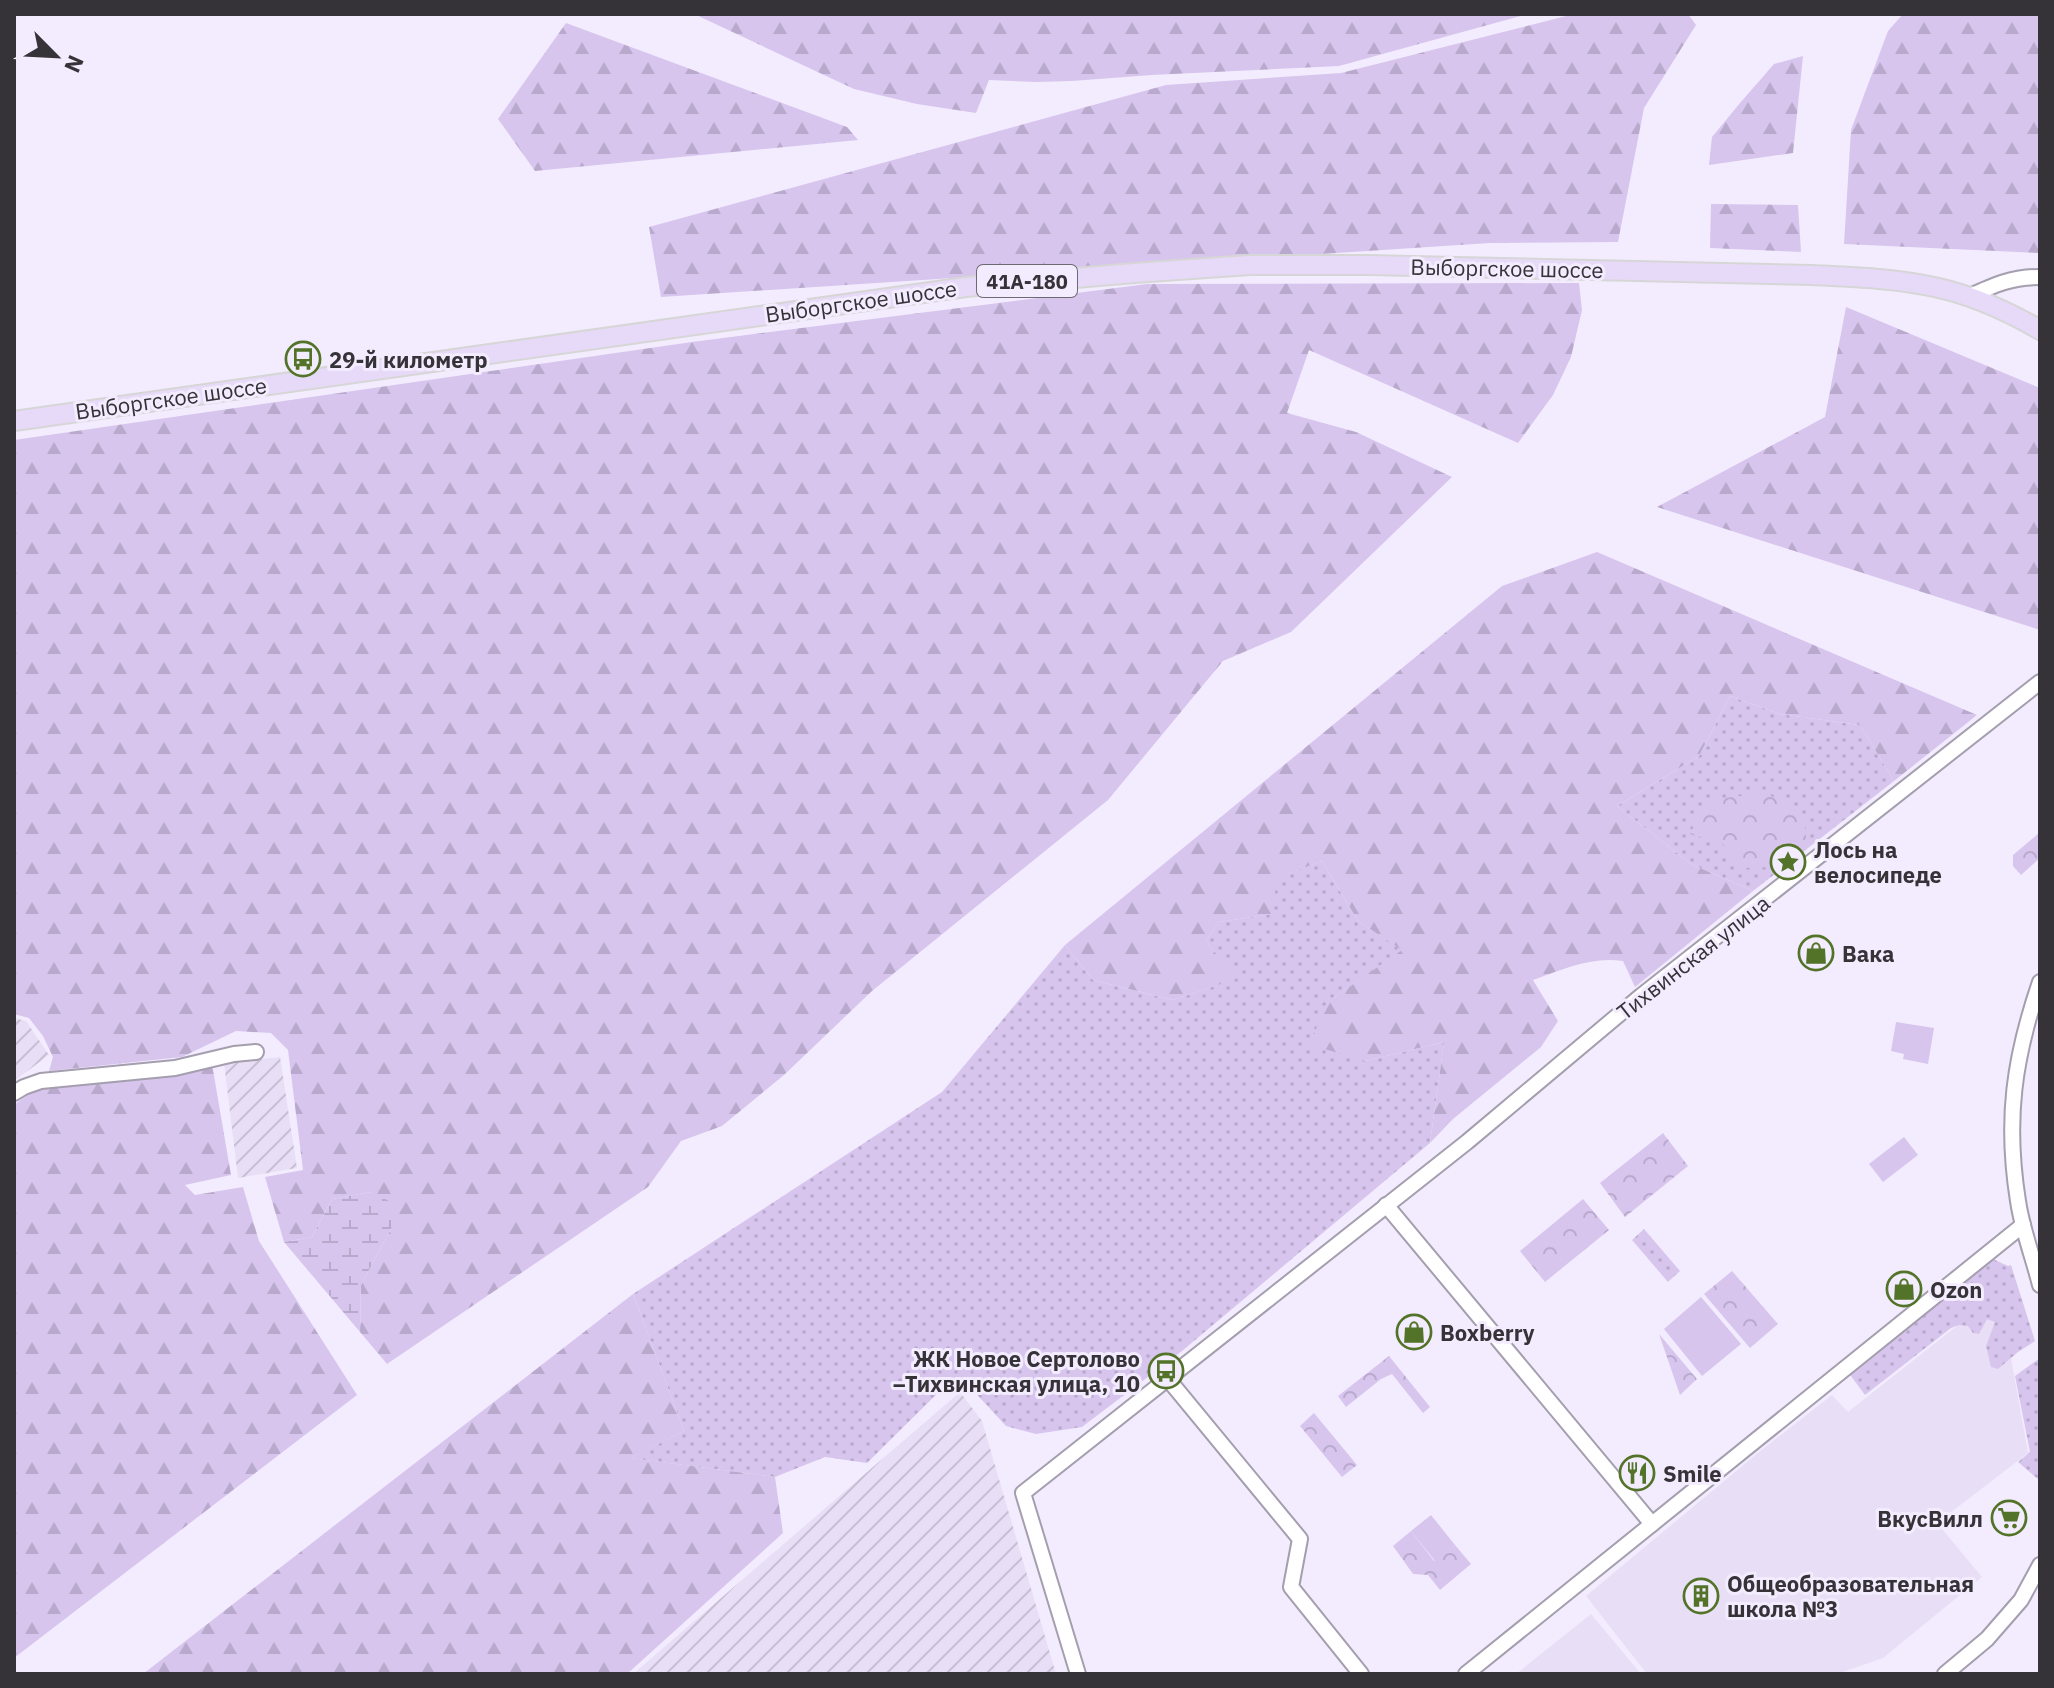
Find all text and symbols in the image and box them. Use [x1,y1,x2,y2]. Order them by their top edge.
north arrow [16,16,96,96]
text: N [58,51,91,78]
street label: Выборгское шоссе [1410,252,1604,284]
road number: 41А-180 [977,265,1077,297]
street label: Выборгское шоссе [763,273,959,329]
bus stop icon: 29-й километр [284,340,322,378]
place label: 29-й километр [329,345,488,374]
street label: Выборгское шоссе [73,370,269,426]
place label: Лось на велосипеде [1814,835,1942,889]
place icon: Лось на велосипеде [1769,843,1807,881]
street label: Тихвинская улица [1611,888,1776,1026]
shop icon: Вака [1797,934,1835,972]
place label: Вака [1842,939,1895,968]
shop icon: Ozon [1885,1270,1923,1308]
place label: Ozon [1930,1275,1982,1304]
shop icon: Boxberry [1395,1313,1433,1351]
place label: Boxberry [1440,1318,1535,1347]
place label: ЖК Новое Сертолово –Тихвинская улица, 10 [893,1344,1140,1398]
bus stop icon: ЖК Новое Сертолово –Тихвинская улица, 10 [1147,1352,1185,1390]
restaurant icon: Smile [1618,1454,1656,1492]
place label: Smile [1663,1459,1722,1488]
supermarket icon: ВкусВилл [1990,1499,2028,1537]
place label: ВкусВилл [1877,1504,1983,1533]
place label: Общеобразовательная школа №3 [1727,1569,1974,1623]
building icon: Общеобразовательная школа №3 [1682,1577,1720,1615]

